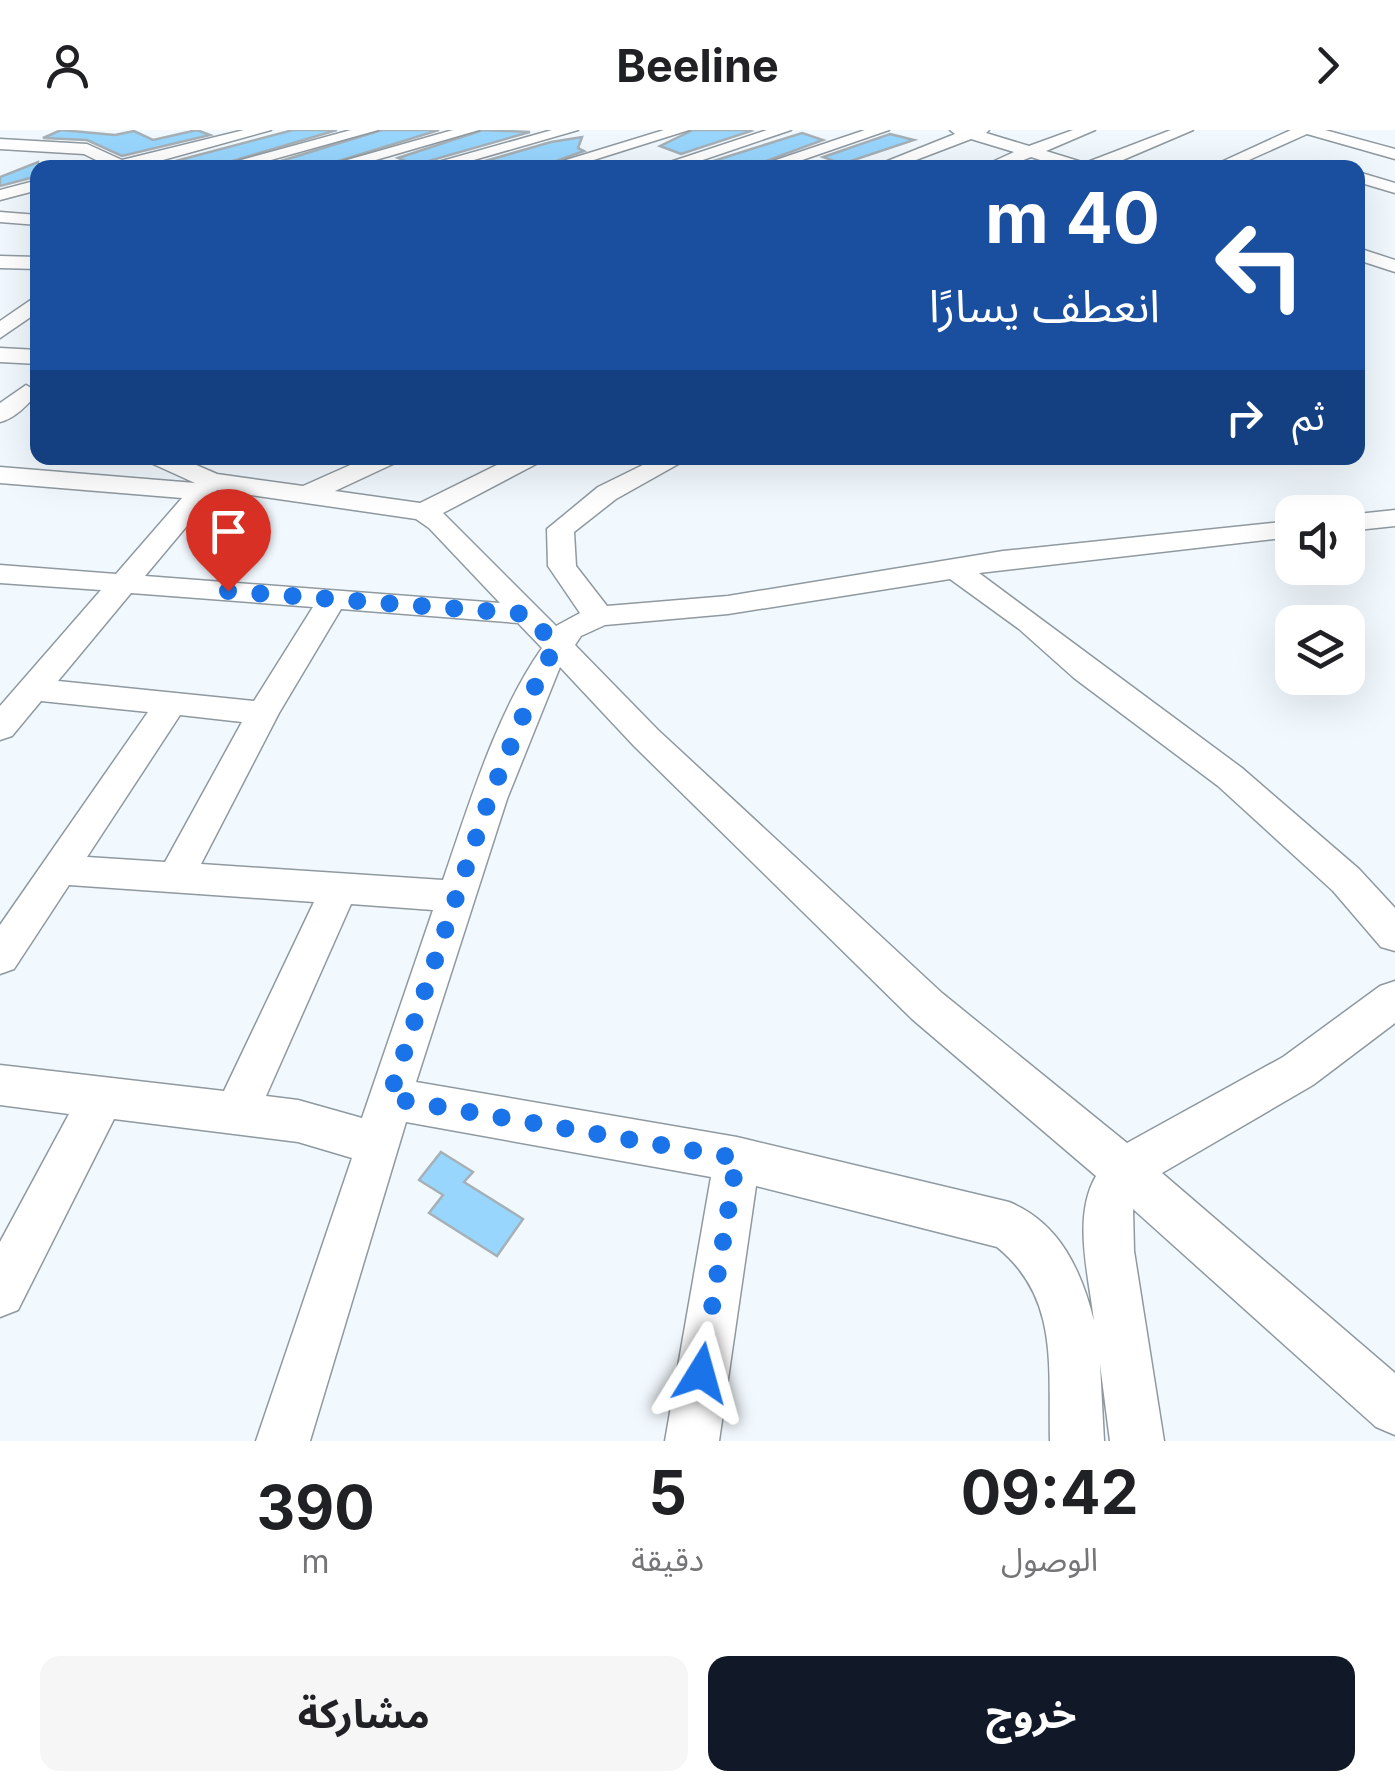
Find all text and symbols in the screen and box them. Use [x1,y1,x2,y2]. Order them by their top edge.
icon: person [40,38,95,93]
text: Beeline [616,38,779,93]
icon: forward [1300,38,1355,93]
text: 40 m [985,175,1160,260]
icon: left [1195,200,1325,330]
text: انعطف يسارًا [929,278,1160,333]
icon: right [1217,390,1272,445]
text: ثم [1292,393,1325,439]
pin [186,489,271,592]
map controls [1275,495,1365,695]
button: sound [1275,495,1365,585]
icon: arrive [201,504,256,559]
button: layers [1275,605,1365,695]
position arrow [649,1321,753,1425]
text: 5 [648,1456,687,1528]
text: 09:42 [961,1456,1138,1528]
text: 390 [257,1471,375,1543]
text: دقيقة [631,1540,704,1579]
text: الوصول [1001,1540,1098,1579]
text: m [302,1542,330,1581]
button: مشاركة [40,1656,688,1771]
button: خروج [708,1656,1355,1771]

